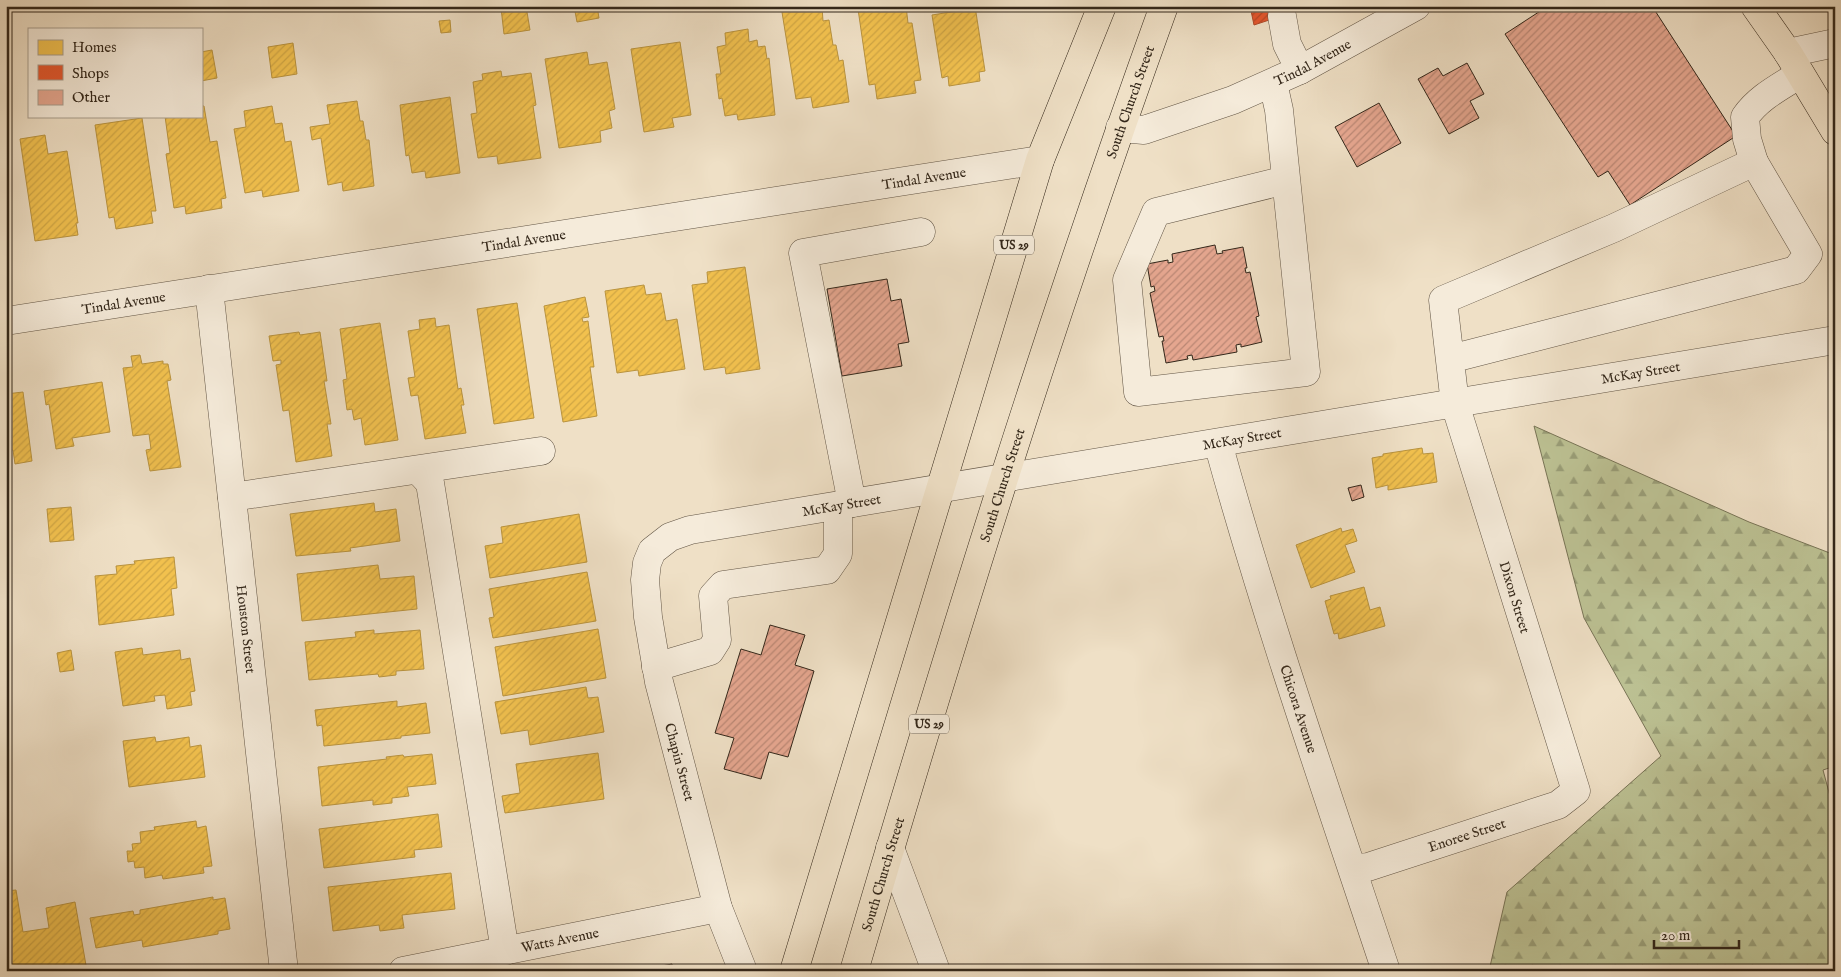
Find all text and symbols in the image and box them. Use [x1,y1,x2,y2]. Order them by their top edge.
legend [28,28,202,118]
street label: Tindal Avenue [1271,35,1355,90]
text: Homes [72,38,116,57]
street label: South Church Street [1103,43,1159,161]
text: Shops [72,64,109,83]
text: Other [72,88,110,107]
street label: Tindal Avenue [881,164,968,194]
street label: Tindal Avenue [481,226,568,257]
road number: US 29 [994,236,1034,254]
street label: Tindal Avenue [81,288,168,319]
street label: McKay Street [1600,358,1682,389]
street label: McKay Street [1201,424,1283,455]
street label: South Church Street [976,426,1030,544]
street label: McKay Street [801,490,883,521]
street label: Dixon Street [1495,559,1534,636]
street label: Houston Street [232,584,259,675]
street label: Chicora Avenue [1275,663,1321,756]
road number: US 29 [909,714,949,734]
street label: Chapin Street [660,721,698,803]
street label: South Church Street [858,815,909,934]
street label: Enoree Street [1426,815,1508,857]
scale bar [1654,917,1738,949]
street label: Watts Avenue [520,924,601,957]
text: 20 m [1661,926,1691,945]

